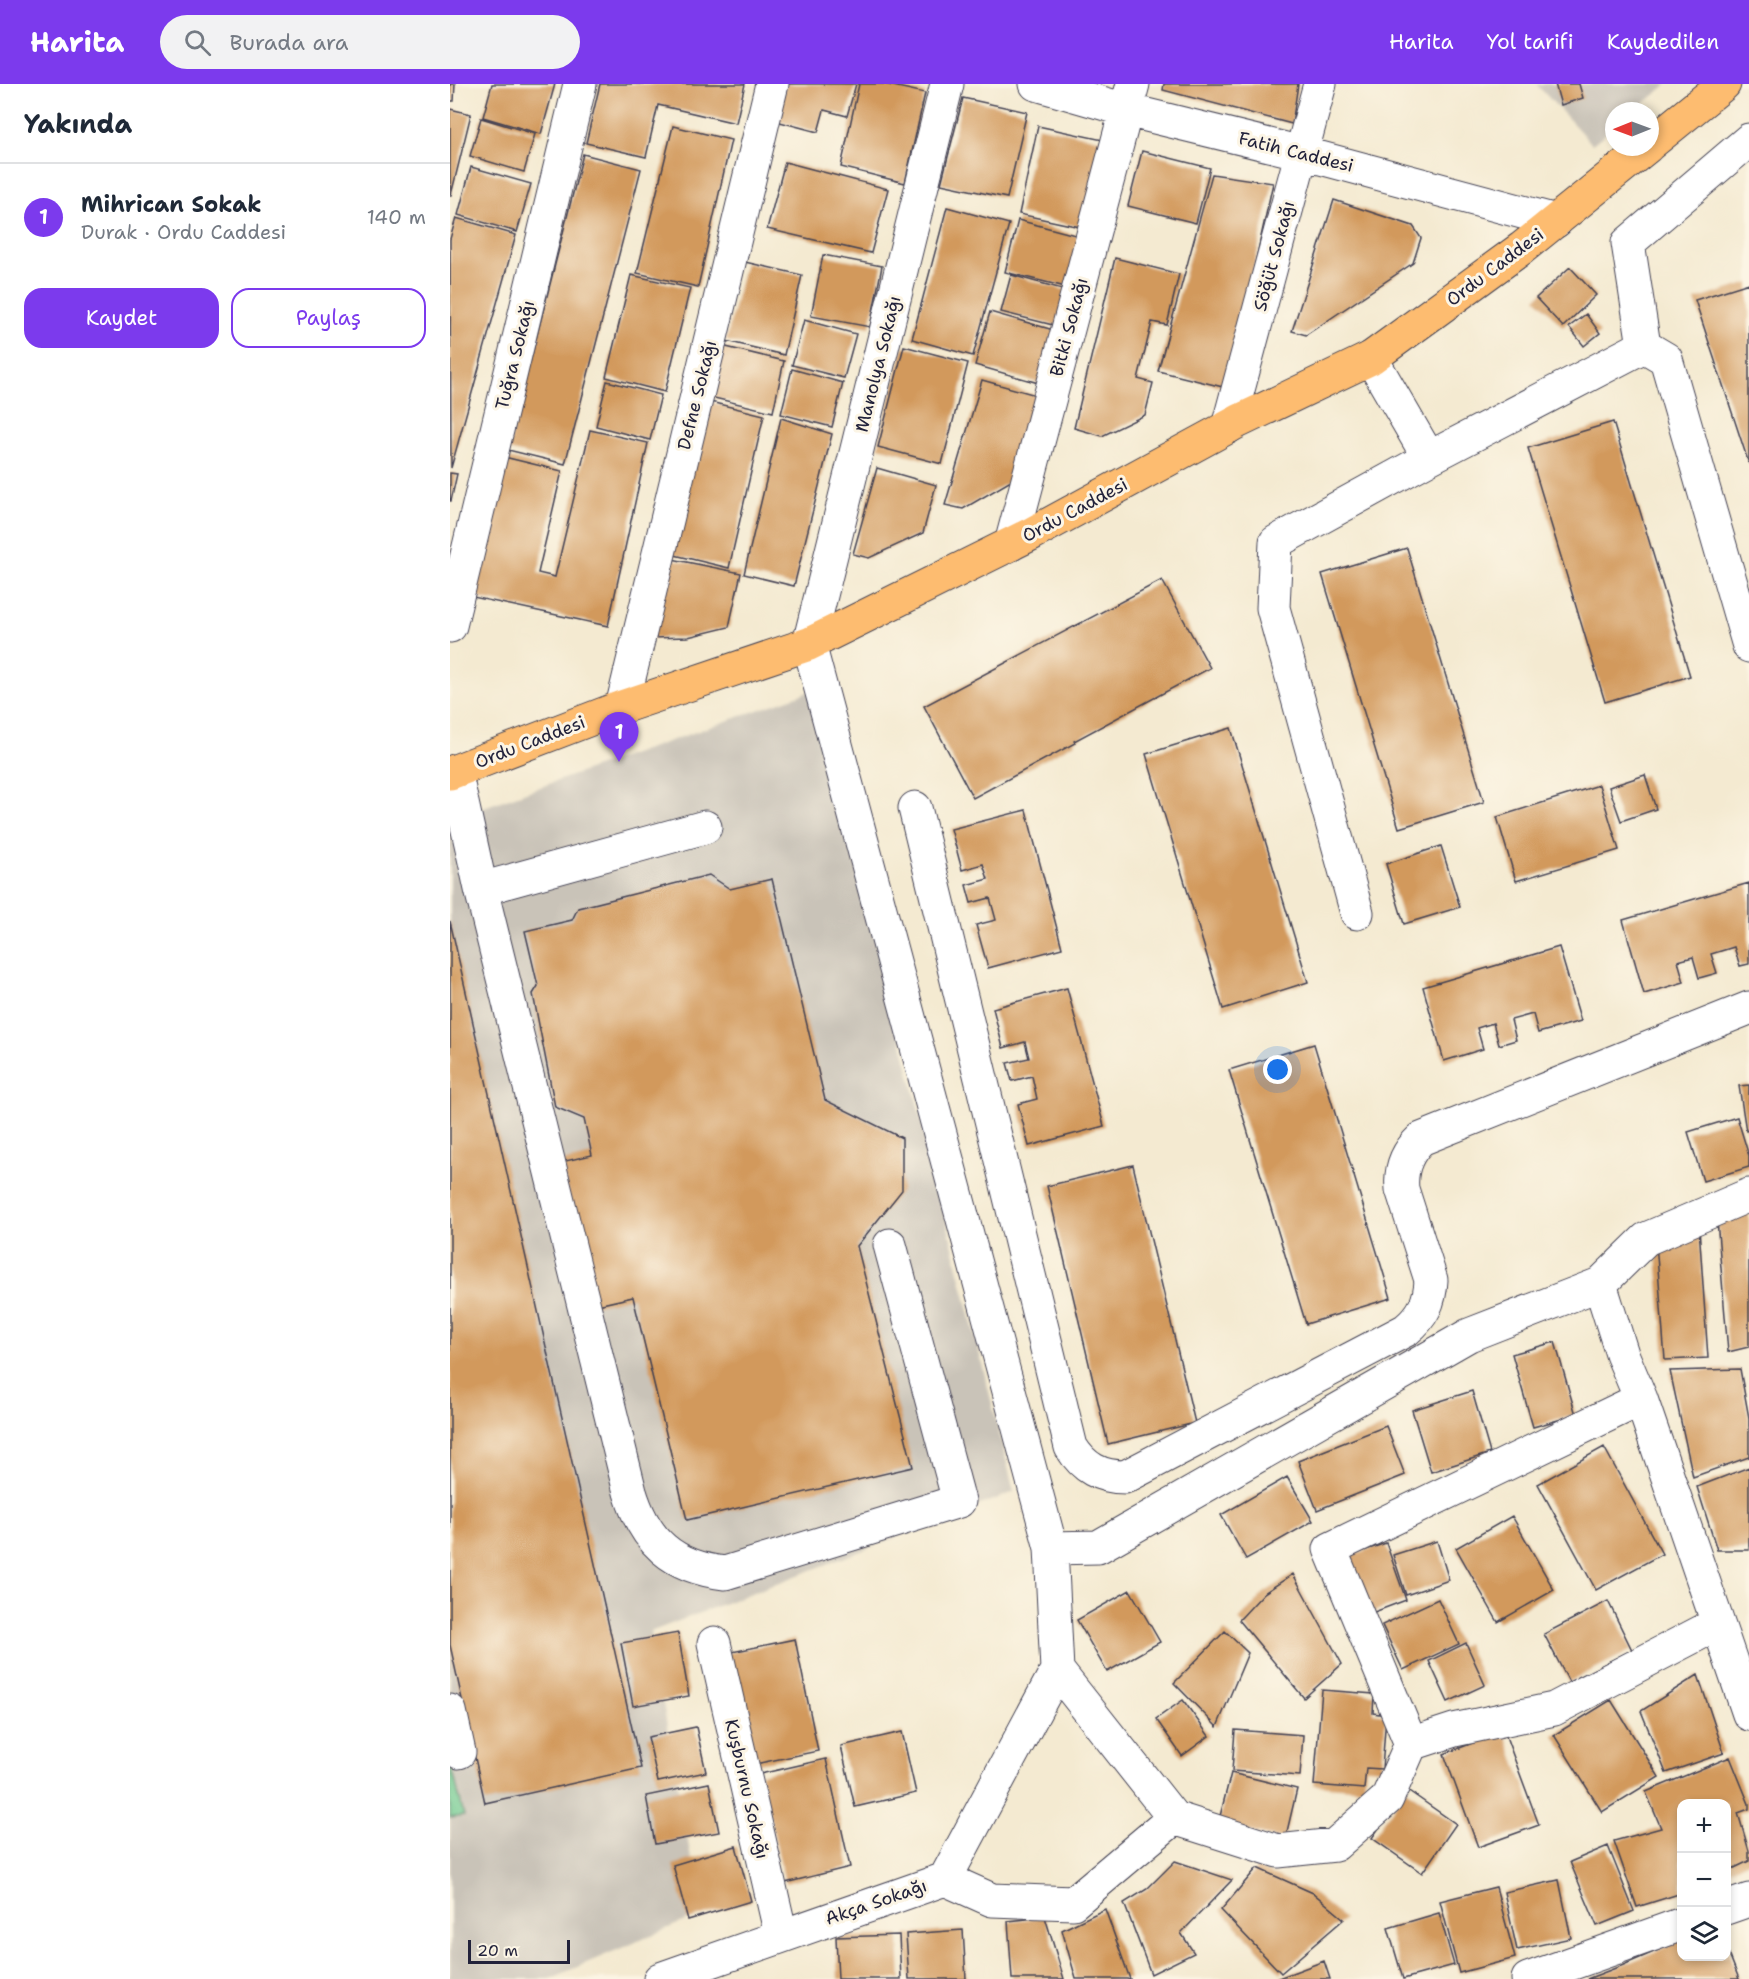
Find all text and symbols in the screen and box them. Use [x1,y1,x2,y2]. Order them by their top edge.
search box [160,15,580,69]
text: Harita [30,23,124,61]
icon: search [181,26,214,59]
text: Burada ara [229,28,348,57]
text: Harita [1389,28,1454,56]
text: Yol tarifi [1487,28,1574,56]
text: Kaydedilen [1607,28,1719,56]
north arrow [1605,102,1659,156]
text: Yakında [24,106,132,141]
street label: Fatih Caddesi [1236,126,1356,178]
text: Mihrican Sokak [81,190,262,219]
street label: Söğüt Sokağı [1248,198,1300,314]
text: 1 [39,204,48,230]
text: 140 m [367,204,426,230]
text: Durak · Ordu Caddesi [81,219,286,245]
street label: Ordu Caddesi [1441,222,1549,312]
street label: Bitki Sokağı [1044,275,1094,379]
button: Kaydet [24,288,219,348]
button: Paylaş [231,288,426,348]
street label: Manolya Sokağı [849,293,907,435]
street label: Tuğra Sokağı [490,298,540,412]
street label: Defne Sokağı [672,338,722,452]
street label: Ordu Caddesi [1018,472,1132,548]
street label: Ordu Caddesi [471,710,589,774]
pin: 1 [600,712,638,762]
your location [1263,1055,1292,1084]
street label: Kuşburnu Sokağı [719,1717,775,1861]
map controls [1677,1799,1731,1961]
button: + [1677,1799,1731,1853]
button: − [1677,1853,1731,1907]
street label: Akça Sokağı [822,1873,930,1931]
button: layers [1677,1907,1731,1961]
scale bar [468,1937,570,1964]
text: 20 m [477,1940,518,1961]

